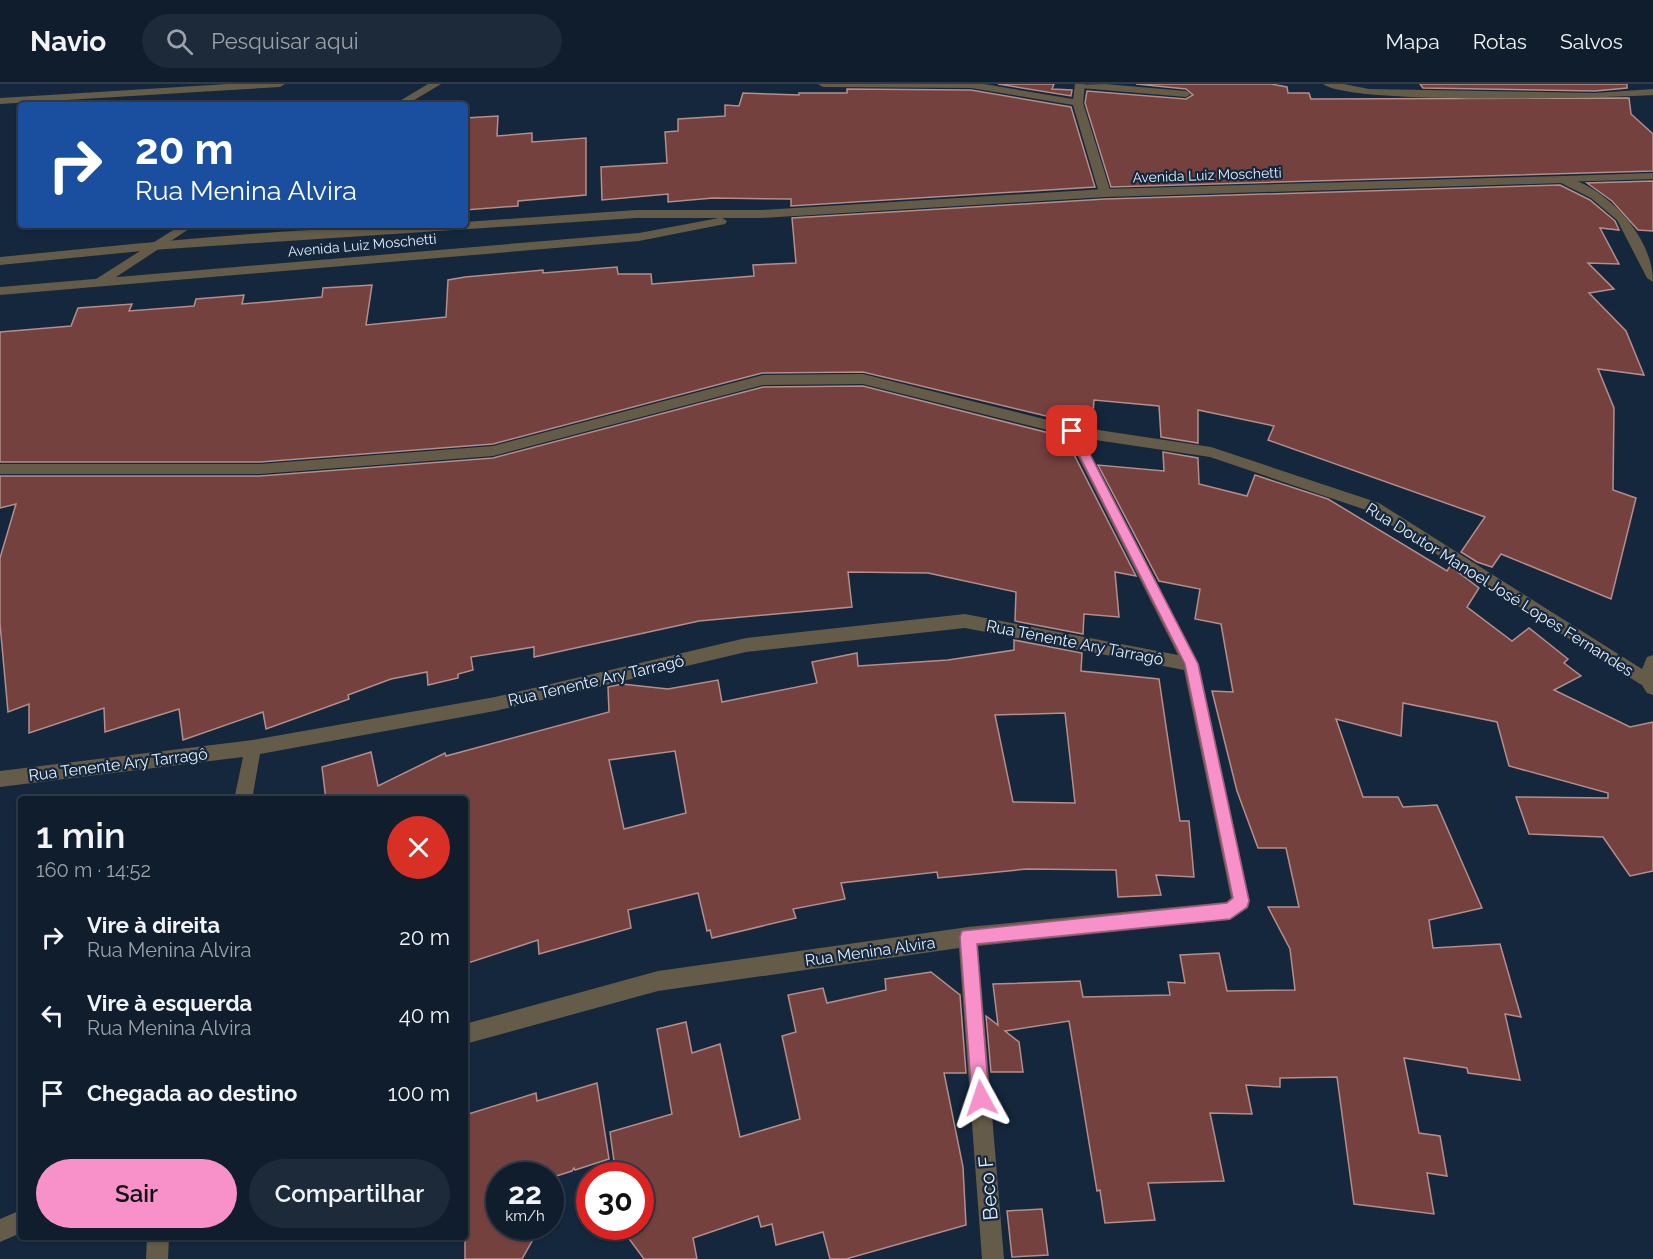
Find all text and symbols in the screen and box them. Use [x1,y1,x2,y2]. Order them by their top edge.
search box [142,14,562,68]
text: Navio [30,25,106,58]
icon: search [163,25,196,58]
text: Pesquisar aqui [211,28,359,54]
text: Mapa [1386,29,1440,54]
text: Rotas [1473,29,1527,54]
text: Salvos [1560,29,1623,54]
text: 20 m [135,125,234,174]
icon: right [36,126,114,204]
street label: Avenida Luiz Moschetti [1132,164,1282,186]
text: Rua Menina Alvira [135,175,357,206]
street label: Avenida Luiz Moschetti [287,231,437,259]
pin [1046,405,1097,456]
icon: arrive [1055,414,1088,447]
street label: Rua Doutor Manoel José Lopes Fernandes [1362,499,1637,680]
street label: Rua Tenente Ary Tarragô [985,616,1165,669]
street label: Rua Tenente Ary Tarragô [506,651,686,710]
street label: Rua Tenente Ary Tarragô [28,744,209,785]
text: 1 min [36,814,125,856]
button: close [387,816,450,879]
text: 160 m · 14:52 [36,858,151,882]
text: Vire à direita [87,912,220,938]
icon: right [36,921,69,954]
text: 20 m [399,924,450,950]
street label: Rua Menina Alvira [804,933,937,970]
text: Rua Menina Alvira [87,938,251,962]
text: Vire à esquerda [87,990,252,1016]
icon: left [36,999,69,1032]
text: 40 m [399,1002,450,1028]
text: Rua Menina Alvira [87,1016,251,1040]
position arrow [949,1066,1013,1130]
icon: arrive [36,1077,69,1110]
text: Chegada ao destino [87,1080,297,1106]
text: 100 m [388,1080,450,1106]
street label: Beco F [973,1155,1003,1221]
button: Sair [36,1159,237,1228]
button: Compartilhar [249,1159,450,1228]
speed limit sign: 30 [576,1162,654,1240]
text: 22 [508,1176,542,1211]
text: km/h [505,1207,545,1225]

